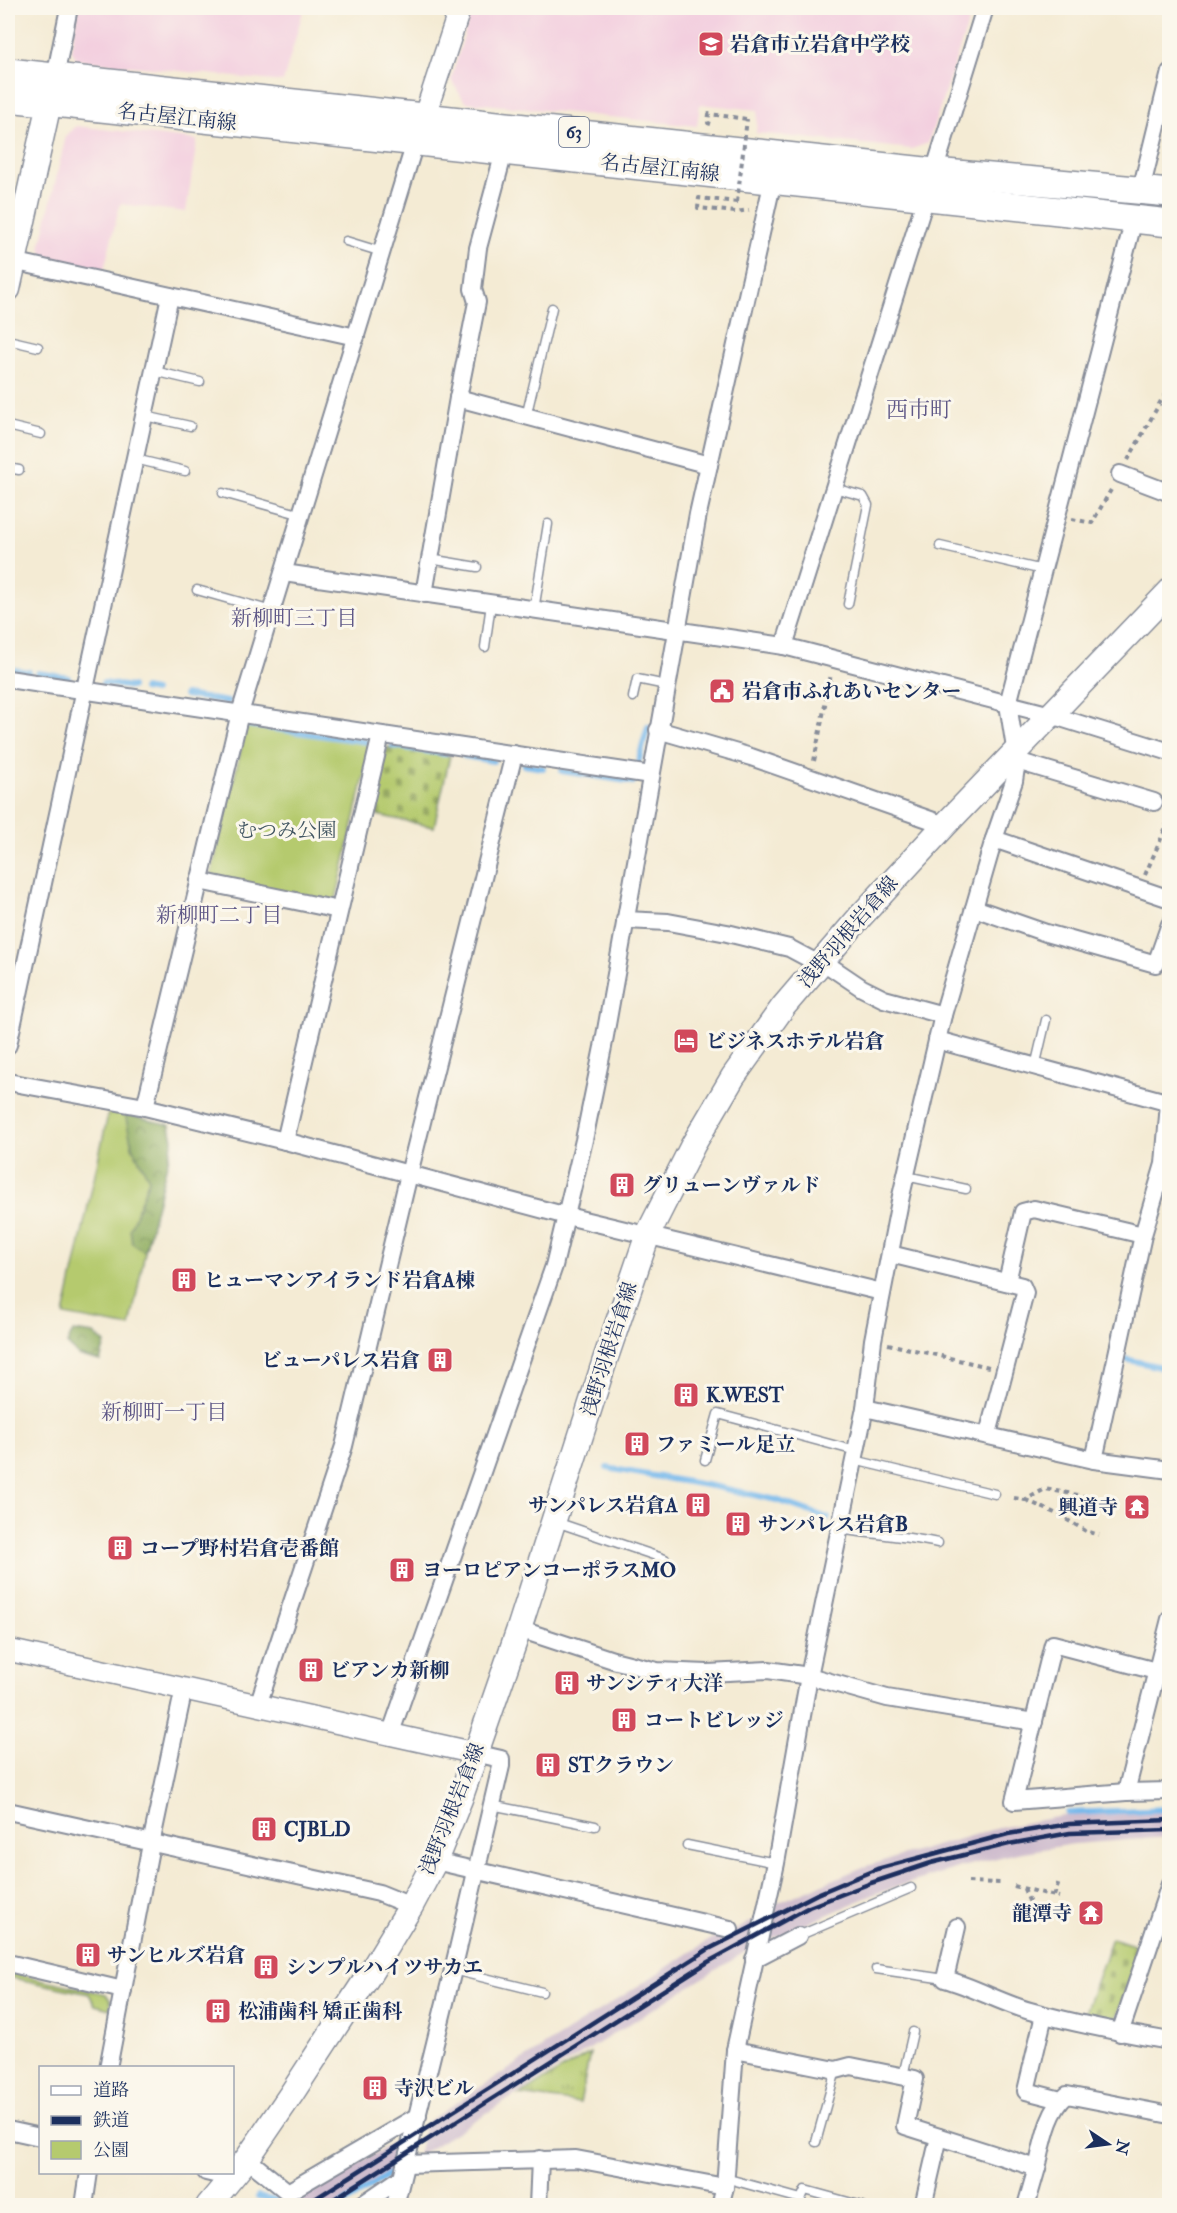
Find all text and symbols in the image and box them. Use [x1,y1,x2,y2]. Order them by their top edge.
school or university icon: 岩倉市立岩倉中学校 [696,29,726,59]
place label: 岩倉市立岩倉中学校 [730,32,910,57]
street label: 名古屋江南線 [116,98,238,136]
road number: 63 [559,117,589,147]
street label: 名古屋江南線 [599,149,721,187]
district label: 西市町 [886,396,952,424]
district label: 新柳町三丁目 [231,605,357,632]
public building icon: 岩倉市ふれあいセンター [707,676,737,706]
place label: 岩倉市ふれあいセンター [742,679,961,704]
park label: むつみ公園 [237,818,337,843]
street label: 浅野羽根岩倉線 [793,871,903,993]
district label: 新柳町二丁目 [156,902,282,929]
hotel icon: ビジネスホテル岩倉 [671,1026,701,1056]
place label: ビジネスホテル岩倉 [706,1029,884,1054]
building icon: グリューンヴァルド [607,1170,637,1200]
place label: グリューンヴァルド [642,1173,821,1198]
building icon: ヒューマンアイランド岩倉A棟 [169,1265,199,1295]
place label: ヒューマンアイランド岩倉A棟 [204,1268,475,1293]
street label: 浅野羽根岩倉線 [575,1279,643,1419]
building icon: ビューパレス岩倉 [425,1345,455,1375]
place label: ビューパレス岩倉 [262,1348,420,1373]
building icon: K.WEST [671,1380,701,1410]
place label: K.WEST [706,1383,784,1408]
district label: 新柳町一丁目 [101,1399,227,1426]
building icon: ファミール足立 [622,1429,652,1459]
place label: ファミール足立 [656,1432,795,1457]
building icon: サンパレス岩倉A [683,1490,713,1520]
temple icon: 興道寺 [1122,1492,1152,1522]
place label: サンパレス岩倉A [528,1493,678,1518]
place label: 興道寺 [1058,1495,1118,1520]
building icon: サンパレス岩倉B [723,1509,753,1539]
place label: サンパレス岩倉B [758,1512,908,1537]
building icon: コープ野村岩倉壱番館 [105,1533,135,1563]
place label: コープ野村岩倉壱番館 [140,1536,339,1561]
building icon: ヨーロピアンコーポラスMO [387,1555,417,1585]
place label: ヨーロピアンコーポラスMO [422,1558,676,1583]
building icon: ビアンカ新柳 [296,1655,326,1685]
place label: ビアンカ新柳 [330,1658,449,1683]
building icon: サンシティ大洋 [552,1668,582,1698]
place label: サンシティ大洋 [586,1671,723,1696]
building icon: コートビレッジ [609,1705,639,1735]
place label: コートビレッジ [644,1708,784,1733]
street label: 浅野羽根岩倉線 [414,1739,490,1879]
building icon: STクラウン [533,1750,563,1780]
place label: STクラウン [568,1753,674,1778]
building icon: CJBLD [249,1814,279,1844]
place label: CJBLD [284,1817,351,1842]
temple icon: 龍潭寺 [1076,1898,1106,1928]
place label: 龍潭寺 [1012,1901,1072,1926]
building icon: サンヒルズ岩倉 [73,1940,103,1970]
place label: サンヒルズ岩倉 [107,1943,245,1968]
building icon: シンプルハイツサカエ [251,1952,281,1982]
place label: シンプルハイツサカエ [286,1955,483,1980]
building icon: 松浦歯科 矯正歯科 [203,1996,233,2026]
place label: 松浦歯科 矯正歯科 [238,1999,402,2024]
legend [39,2066,234,2174]
building icon: 寺沢ビル [360,2073,390,2103]
place label: 寺沢ビル [394,2076,474,2101]
text: 道路 [93,2079,129,2102]
text: 鉄道 [93,2109,129,2132]
north arrow [1078,2114,1138,2174]
text: N [1110,2137,1133,2157]
text: 公園 [93,2139,129,2162]

